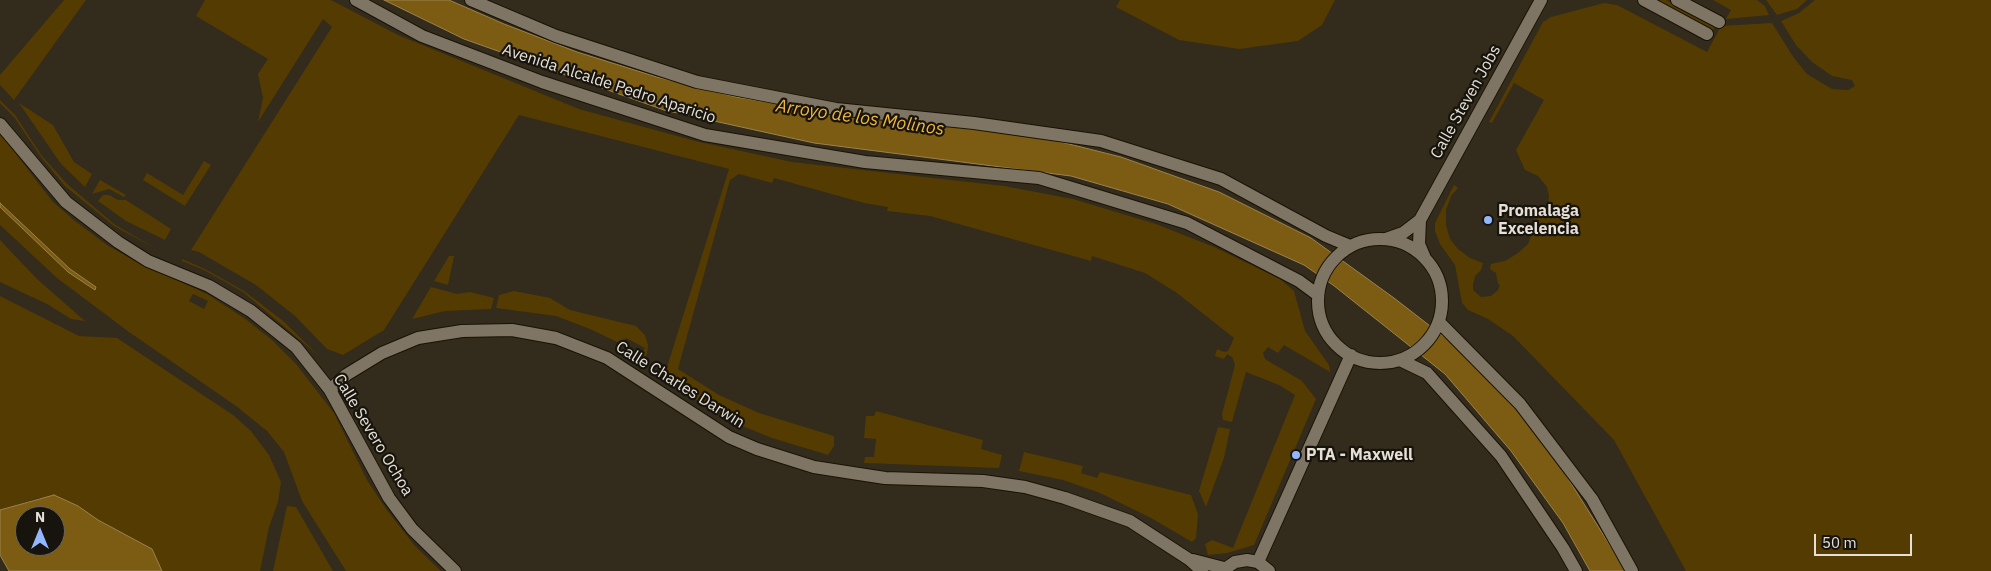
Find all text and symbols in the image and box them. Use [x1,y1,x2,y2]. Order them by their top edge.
street label: Avenida Alcalde Pedro Aparicio [500,40,718,128]
street label: Calle Steven Jobs [1427,42,1505,162]
water label: Arroyo de los Molinos [774,95,946,141]
place label: Promalaga Excelencia [1498,201,1579,239]
marker: Promalaga Excelencia [1482,214,1494,226]
street label: Calle Charles Darwin [612,338,748,432]
street label: Calle Severo Ochoa [329,371,417,499]
place label: PTA - Maxwell [1306,445,1413,465]
marker: PTA - Maxwell [1290,449,1302,461]
north arrow [15,506,65,556]
text: N [35,508,45,526]
scale bar [1816,524,1914,556]
text: 50 m [1822,533,1857,552]

